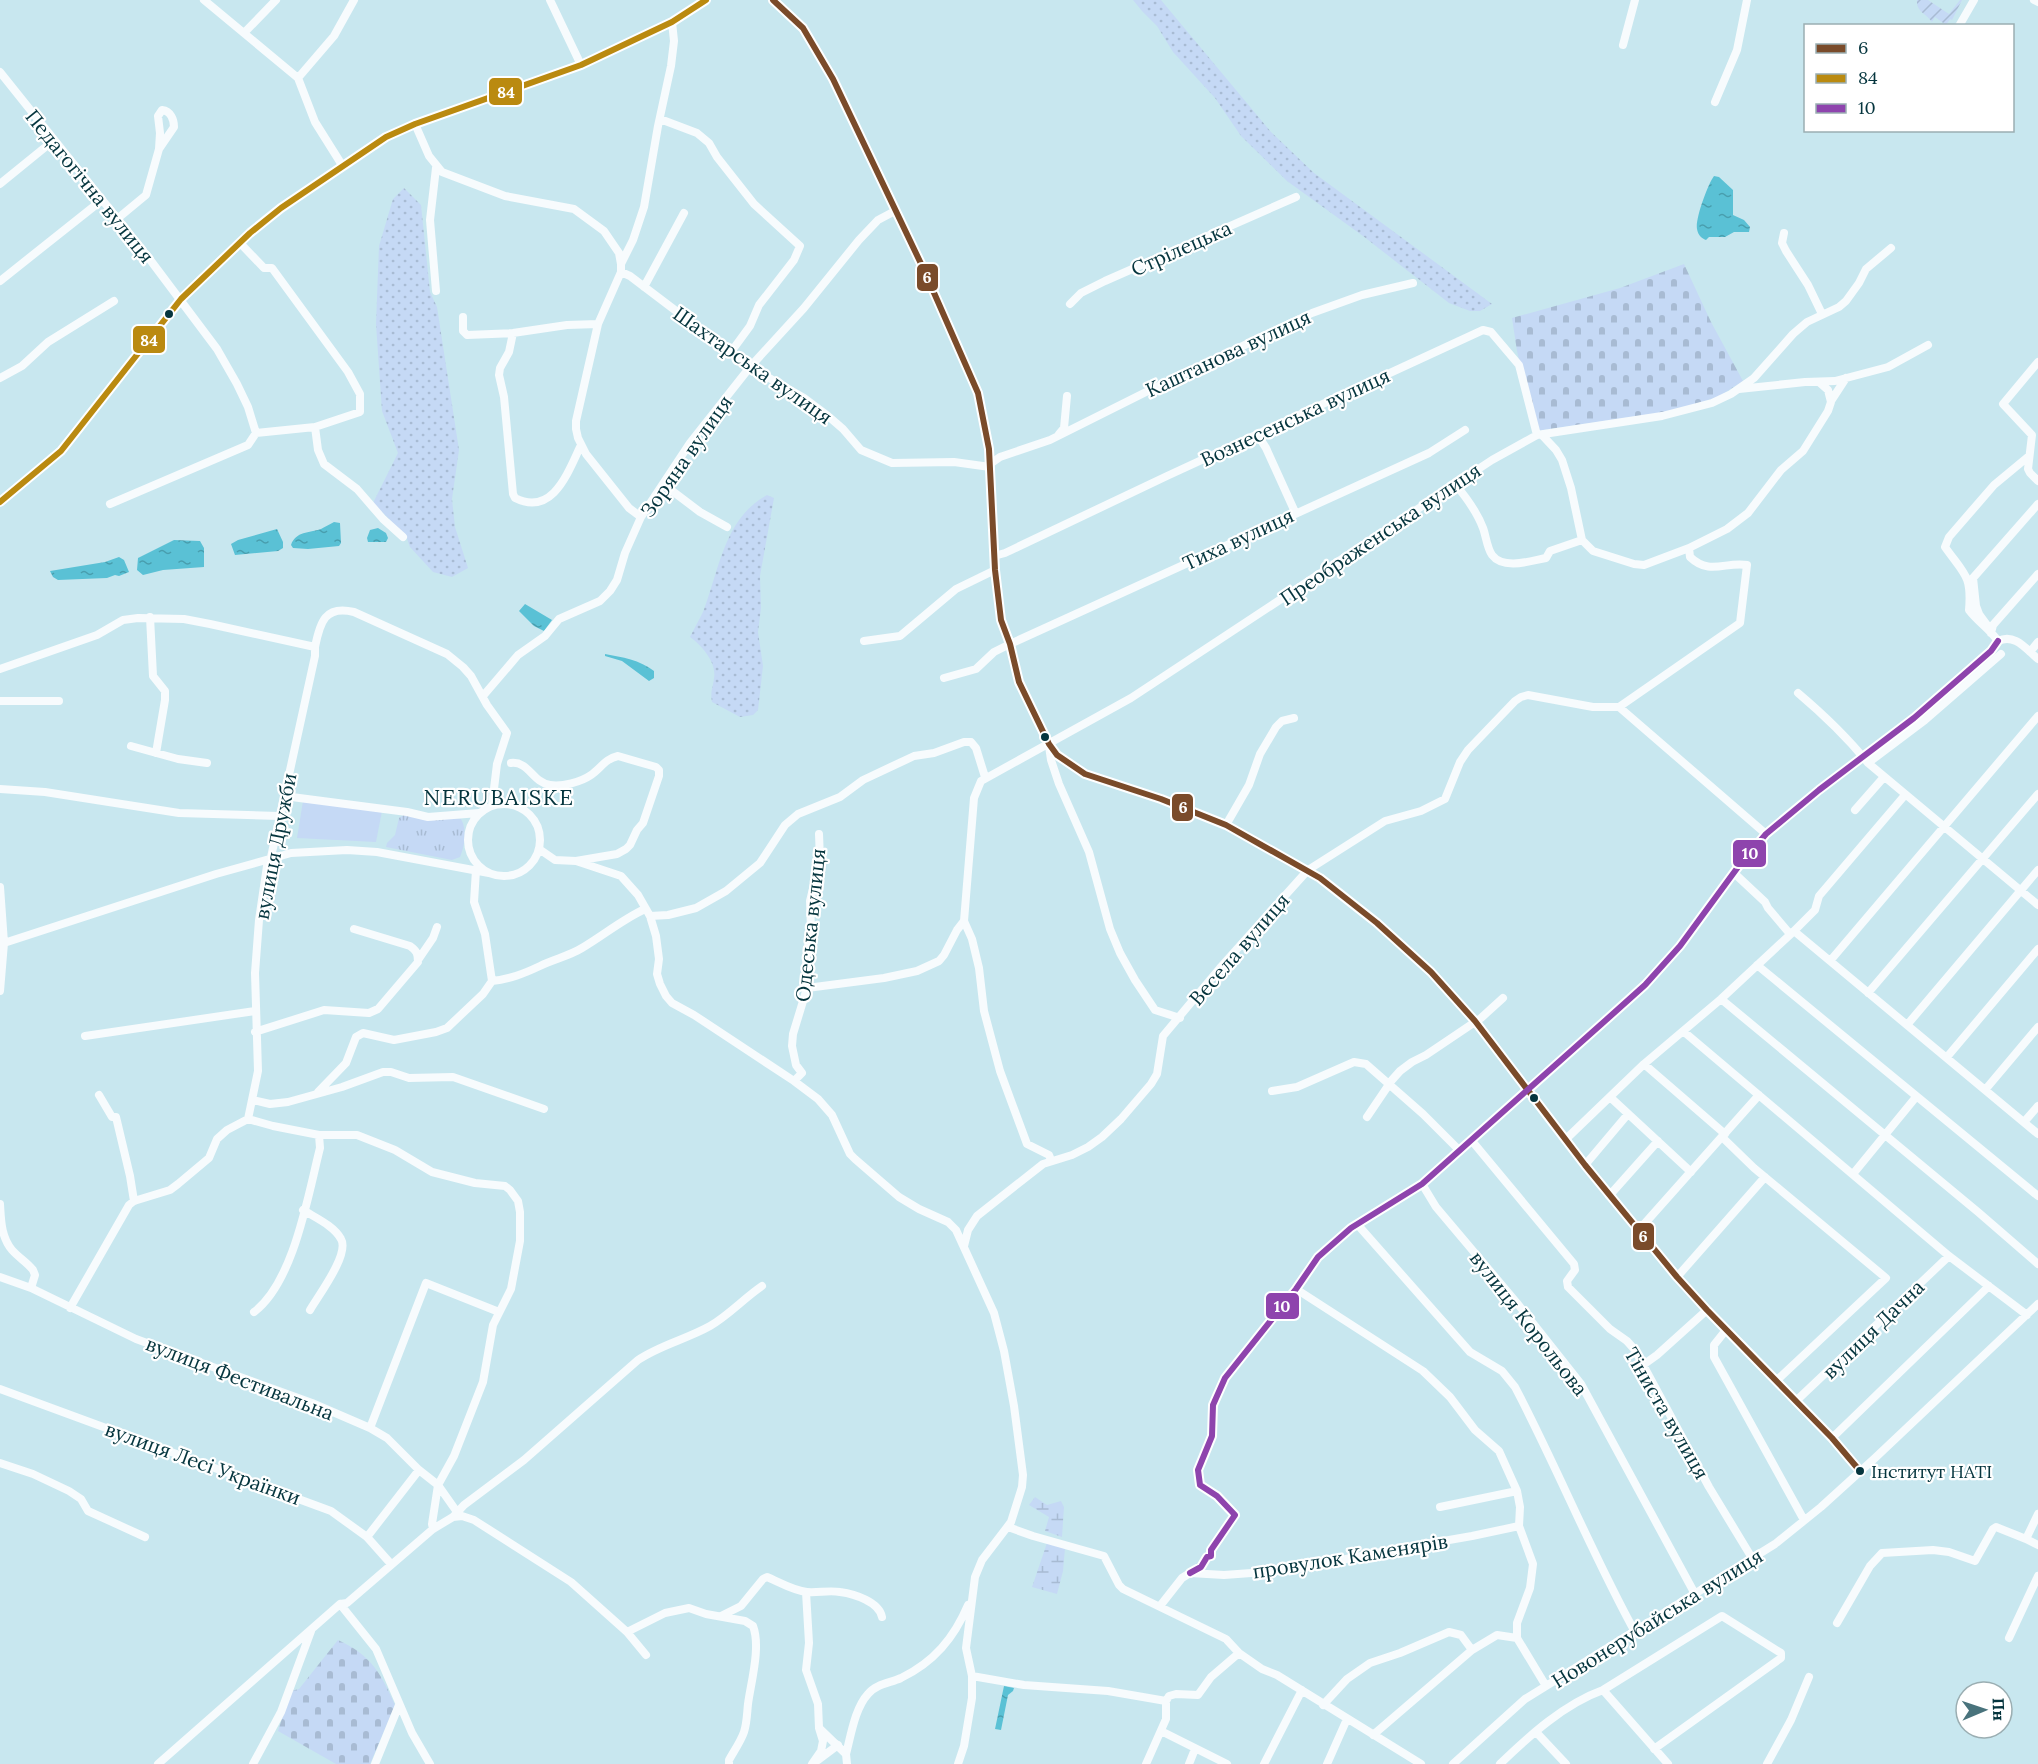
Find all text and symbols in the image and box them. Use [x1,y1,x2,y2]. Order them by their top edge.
legend [1804,24,2014,132]
text: 6 [1858,36,1868,59]
text: 84 [1858,66,1878,89]
line badge: 84 [488,77,523,106]
text: 84 [497,82,515,102]
text: 10 [1858,96,1876,119]
street label: Педагогічна вулиця [20,104,160,268]
street label: Стрілецька [1127,215,1235,281]
line badge: 6 [916,263,939,292]
text: 6 [922,267,932,287]
street label: Шахтарська вулиця [669,301,837,429]
street label: Каштанова вулиця [1141,304,1315,402]
unlabelled marker [163,308,175,320]
line badge: 84 [132,325,166,354]
text: 84 [140,330,158,350]
street label: Вознесенська вулиця [1196,362,1394,472]
street label: Зоряна вулиця [635,390,737,522]
street label: Преображенська вулиця [1275,457,1485,611]
street label: Тиха вулиця [1178,502,1298,576]
unlabelled marker [1039,731,1051,743]
street label: вулиця Дружби [249,771,301,921]
district label: NERUBAISKE [423,783,575,811]
line badge: 6 [1171,793,1194,822]
text: 6 [1178,797,1188,817]
line badge: 10 [1732,839,1767,868]
text: 10 [1742,843,1758,863]
street label: Одеська вулиця [790,847,830,1003]
street label: Весела вулиця [1183,888,1295,1010]
unlabelled marker [1528,1092,1540,1104]
line badge: 6 [1632,1222,1655,1251]
text: 6 [1638,1226,1648,1246]
street label: вулиця Корольова [1465,1246,1593,1400]
street label: вулиця Дачна [1817,1274,1929,1384]
line badge: 10 [1265,1292,1300,1320]
text: 10 [1274,1296,1290,1316]
street label: вулиця Фестивальна [142,1331,338,1425]
street label: Тіниста вулиця [1619,1343,1715,1483]
street label: вулиця Лесі Українки [102,1416,304,1510]
place label: Інститут НАТІ [1871,1460,1992,1483]
marker: Інститут НАТІ [1854,1465,1866,1477]
street label: провулок Каменярів [1251,1528,1449,1584]
street label: Новонерубайська вулиця [1547,1543,1767,1693]
north arrow [1954,1680,2014,1740]
text: Пн [1989,1698,2009,1721]

